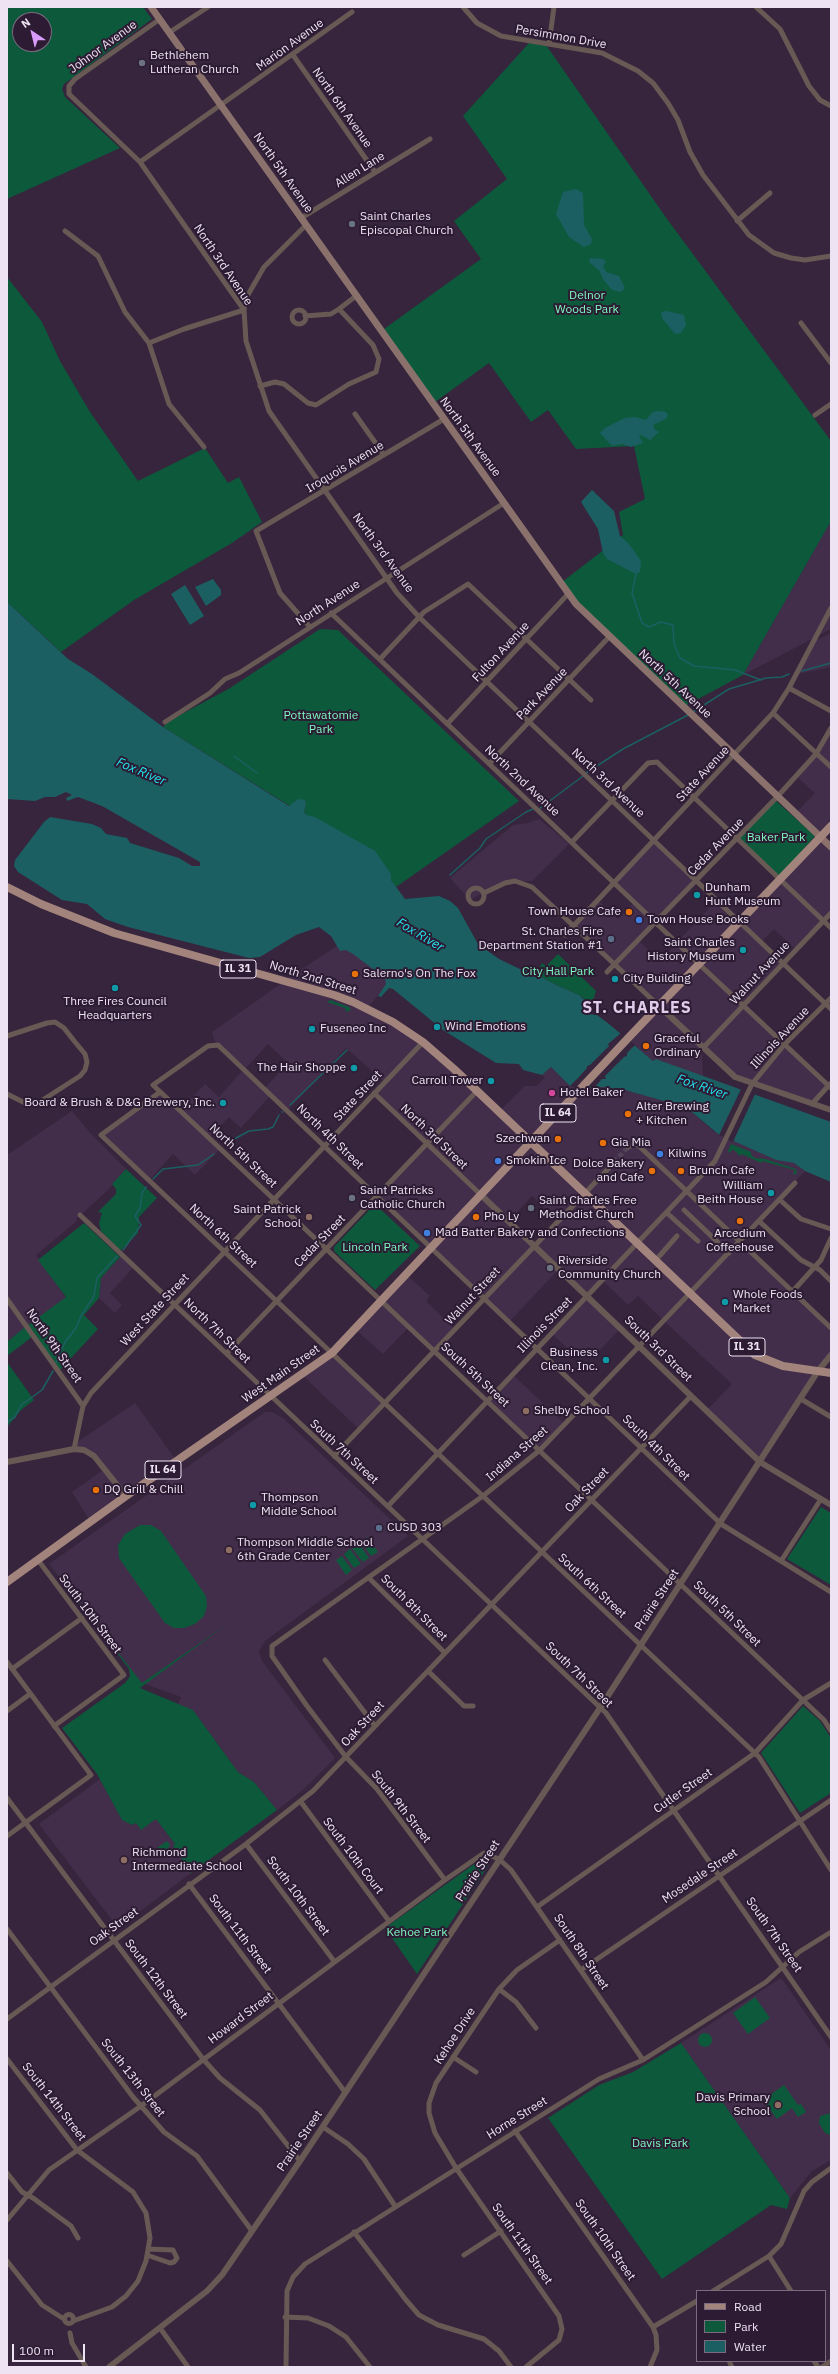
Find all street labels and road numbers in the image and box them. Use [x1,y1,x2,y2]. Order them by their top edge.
street label: Marion Avenue [253,16,327,74]
street label: Johnor Avenue [66,18,140,76]
street label: Persimmon Drive [514,22,608,52]
street label: North 6th Avenue [309,65,375,151]
street label: North 5th Avenue [250,130,316,216]
street label: Allen Lane [332,149,388,191]
street label: North 3rd Avenue [190,222,256,308]
street label: North 5th Avenue [436,394,504,480]
street label: Iroquois Avenue [304,438,386,496]
street label: North 3rd Avenue [349,510,417,596]
street label: North Avenue [293,577,363,629]
street label: Fulton Avenue [469,619,533,685]
street label: North 5th Avenue [635,646,715,722]
street label: Park Avenue [513,665,571,723]
street label: North 2nd Avenue [481,743,563,819]
street label: State Avenue [673,743,733,805]
street label: North 3rd Avenue [568,745,648,821]
street label: Cedar Avenue [685,815,747,879]
street label: Walnut Avenue [727,938,793,1008]
street label: North 2nd Street [268,958,358,998]
road number: IL 31 [220,960,256,978]
street label: Illinois Avenue [748,1004,812,1072]
street label: State Street [331,1068,385,1124]
street label: North 4th Street [294,1101,366,1173]
street label: North 3rd Street [397,1101,471,1173]
road number: IL 64 [540,1104,576,1122]
street label: North 5th Street [206,1121,280,1191]
street label: North 6th Street [186,1201,260,1271]
street label: Cedar Street [291,1212,349,1270]
street label: Walnut Street [443,1264,503,1328]
street label: West State Street [118,1271,192,1349]
street label: Illinois Street [515,1294,575,1356]
street label: North 7th Street [181,1295,253,1367]
street label: North 9th Street [23,1306,85,1386]
street label: South 3rd Street [621,1313,695,1385]
road number: IL 31 [729,1338,765,1356]
street label: South 5th Street [438,1340,512,1410]
street label: West Main Street [239,1342,323,1406]
street label: South 4th Street [619,1412,693,1484]
street label: South 7th Street [307,1417,381,1487]
street label: Indiana Street [483,1423,551,1485]
road number: IL 64 [145,1461,181,1479]
street label: Oak Street [562,1465,612,1515]
street label: South 6th Street [555,1551,629,1621]
street label: Prairie Street [632,1566,682,1634]
street label: South 10th Street [55,1572,125,1656]
street label: South 8th Street [378,1572,450,1644]
street label: South 5th Street [690,1578,764,1650]
street label: South 7th Street [542,1639,616,1711]
street label: Oak Street [338,1698,388,1750]
street label: Cutler Street [651,1765,715,1817]
street label: South 9th Street [368,1768,434,1846]
street label: South 10th Court [319,1815,387,1897]
street label: Prairie Street [453,1837,503,1905]
street label: Mosedale Street [660,1845,740,1907]
street label: South 10th Street [263,1854,333,1938]
street label: South 11th Street [205,1892,275,1976]
street label: South 7th Street [743,1895,805,1975]
street label: Oak Street [87,1904,141,1950]
street label: South 8th Street [550,1911,612,1993]
street label: South 12th Street [121,1937,191,2021]
street label: Howard Street [206,1989,276,2047]
street label: Kehoe Drive [431,2005,479,2067]
street label: South 13th Street [98,2036,168,2120]
street label: South 14th Street [19,2060,89,2144]
street label: Horne Street [484,2094,550,2142]
street label: Prairie Street [274,2108,326,2174]
street label: South 10th Street [572,2197,638,2283]
street label: South 11th Street [489,2201,555,2287]

